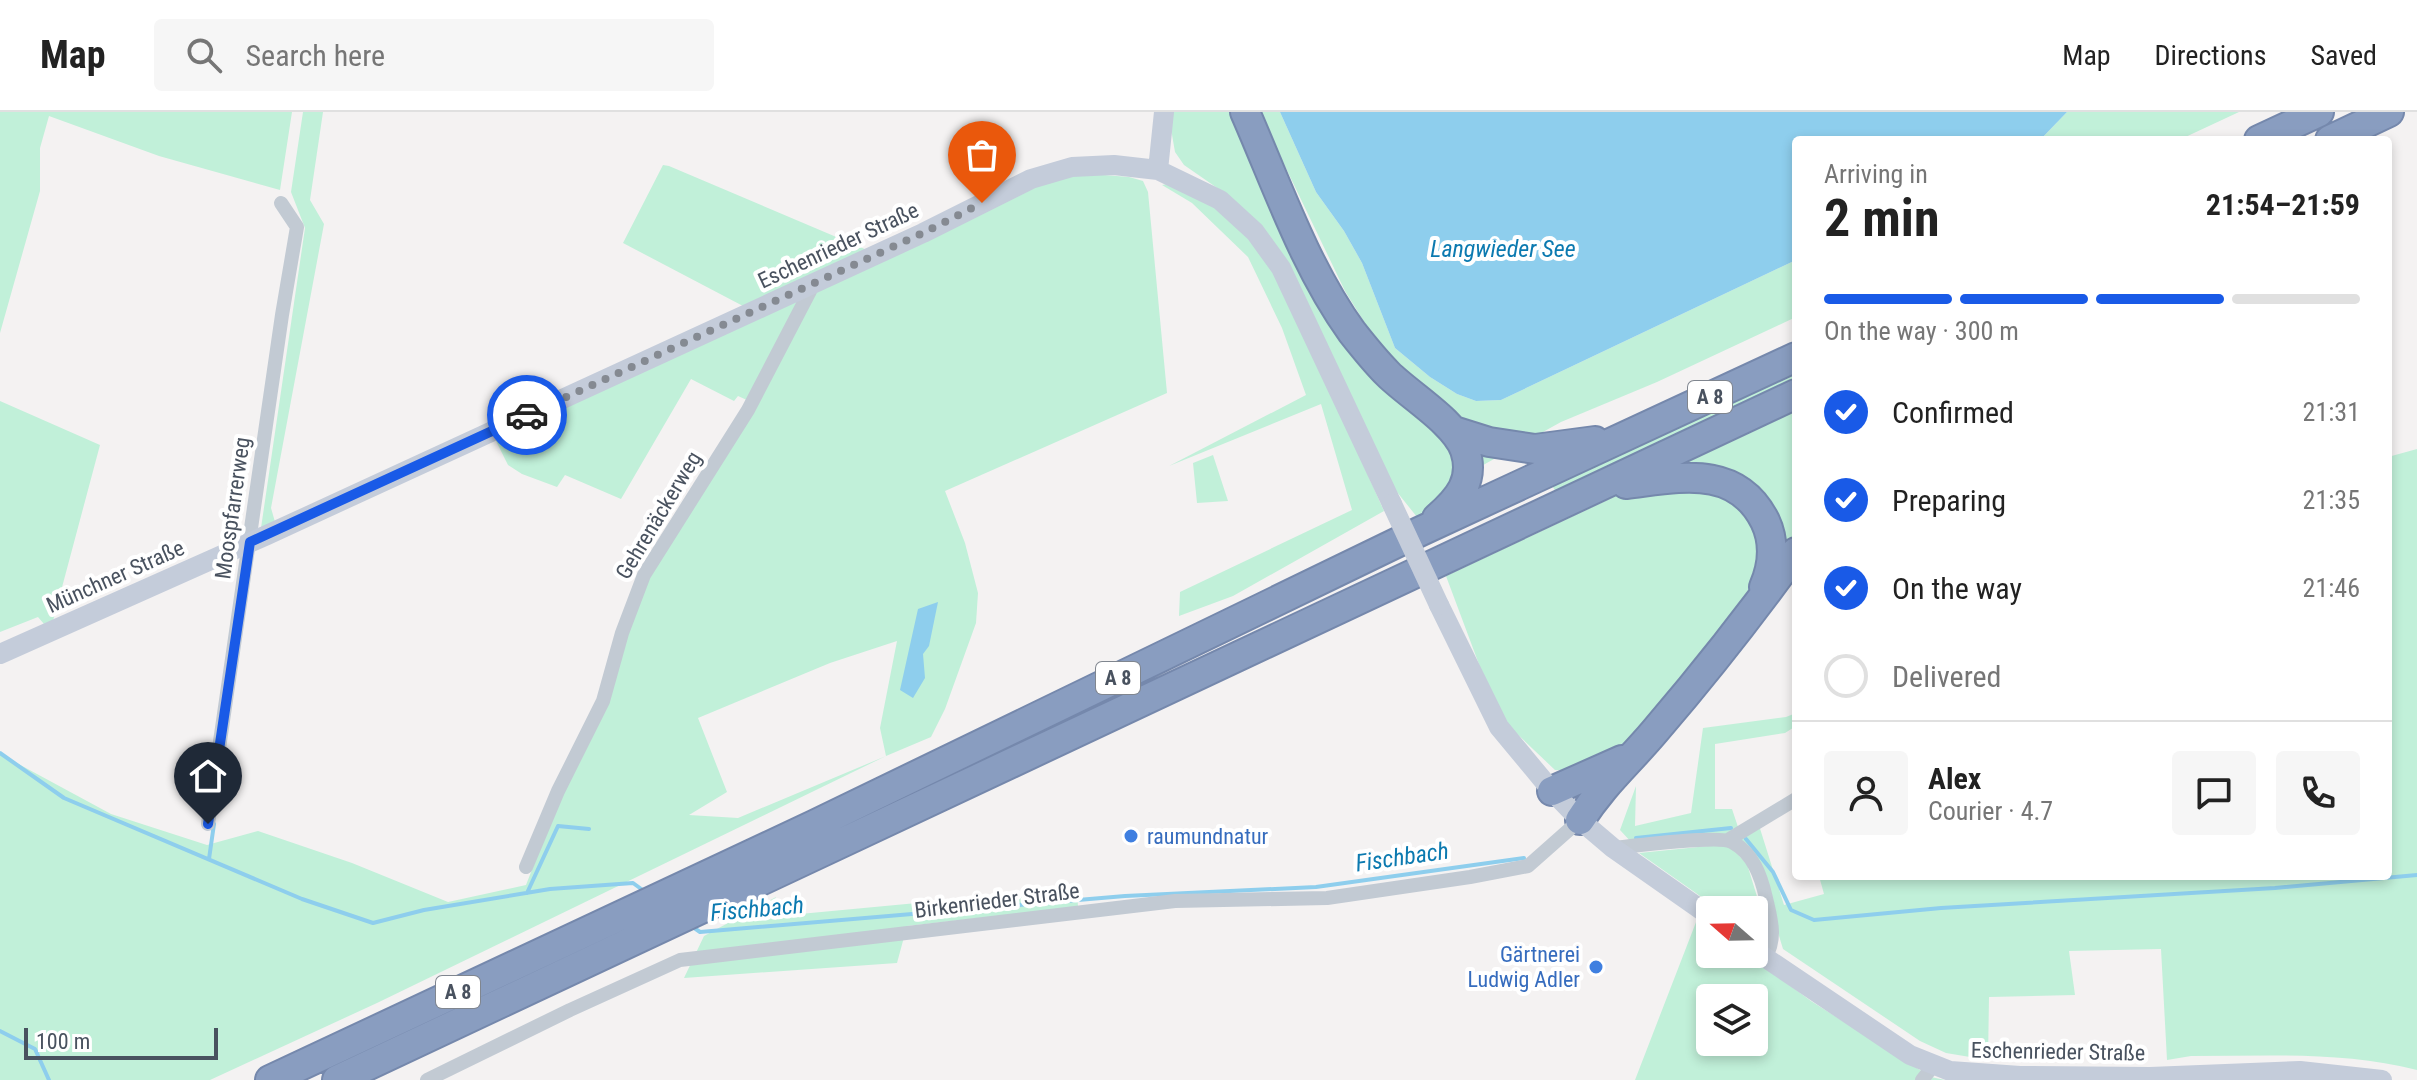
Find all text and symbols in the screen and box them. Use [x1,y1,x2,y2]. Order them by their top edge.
search box [154,19,714,91]
text: Map [40,33,106,77]
icon: search [182,33,226,77]
text: Search here [246,38,385,73]
text: Map [2062,39,2111,72]
text: Directions [2155,39,2266,72]
text: Saved [2310,39,2377,72]
pin [948,121,1016,203]
icon: bag [960,133,1004,177]
text: Arriving in [1824,159,1928,189]
text: 21:54–21:59 [2206,187,2360,222]
text: 2 min [1824,188,1940,249]
street label: Eschenrieder Straße [754,197,922,294]
water label: Langwieder See [1430,235,1576,263]
text: On the way · 300 m [1824,316,2019,346]
courier [487,375,567,455]
road number: A 8 [1688,381,1732,413]
icon: check [1824,390,1868,434]
icon: car [505,393,549,437]
text: Confirmed [1892,395,2014,430]
text: 21:31 [2303,397,2360,427]
street label: Moospfarrerweg [210,436,255,581]
street label: Gehrenäckerweg [611,447,706,584]
icon: check [1824,478,1868,522]
text: Preparing [1892,483,2006,518]
text: 21:35 [2303,485,2360,515]
street label: Münchner Straße [43,535,188,618]
icon: check [1824,566,1868,610]
text: On the way [1892,571,2022,606]
text: 21:46 [2303,573,2360,603]
text: Delivered [1892,659,2001,694]
road number: A 8 [1096,662,1140,694]
pin [174,742,242,824]
button: person [1824,751,1908,835]
button: chat [2172,751,2256,835]
button: phone [2276,751,2360,835]
icon: home [186,754,230,798]
text: Alex [1928,761,1981,796]
text: Courier · 4.7 [1928,796,2053,826]
place label: raumundnatur [1147,824,1269,849]
marker: raumundnatur [1122,827,1140,845]
water label: Fischbach [1354,837,1450,877]
street label: Birkenrieder Straße [913,878,1081,923]
water label: Fischbach [709,891,805,927]
north arrow [1696,896,1768,968]
map controls [1696,896,1768,1056]
place label: Gärtnerei Ludwig Adler [1468,942,1580,992]
marker: Gärtnerei Ludwig Adler [1587,958,1605,976]
road number: A 8 [436,976,480,1008]
button: layers [1696,984,1768,1056]
scale bar [24,1024,218,1060]
text: 100 m [36,1029,90,1054]
street label: Eschenrieder Straße [1971,1037,2145,1066]

